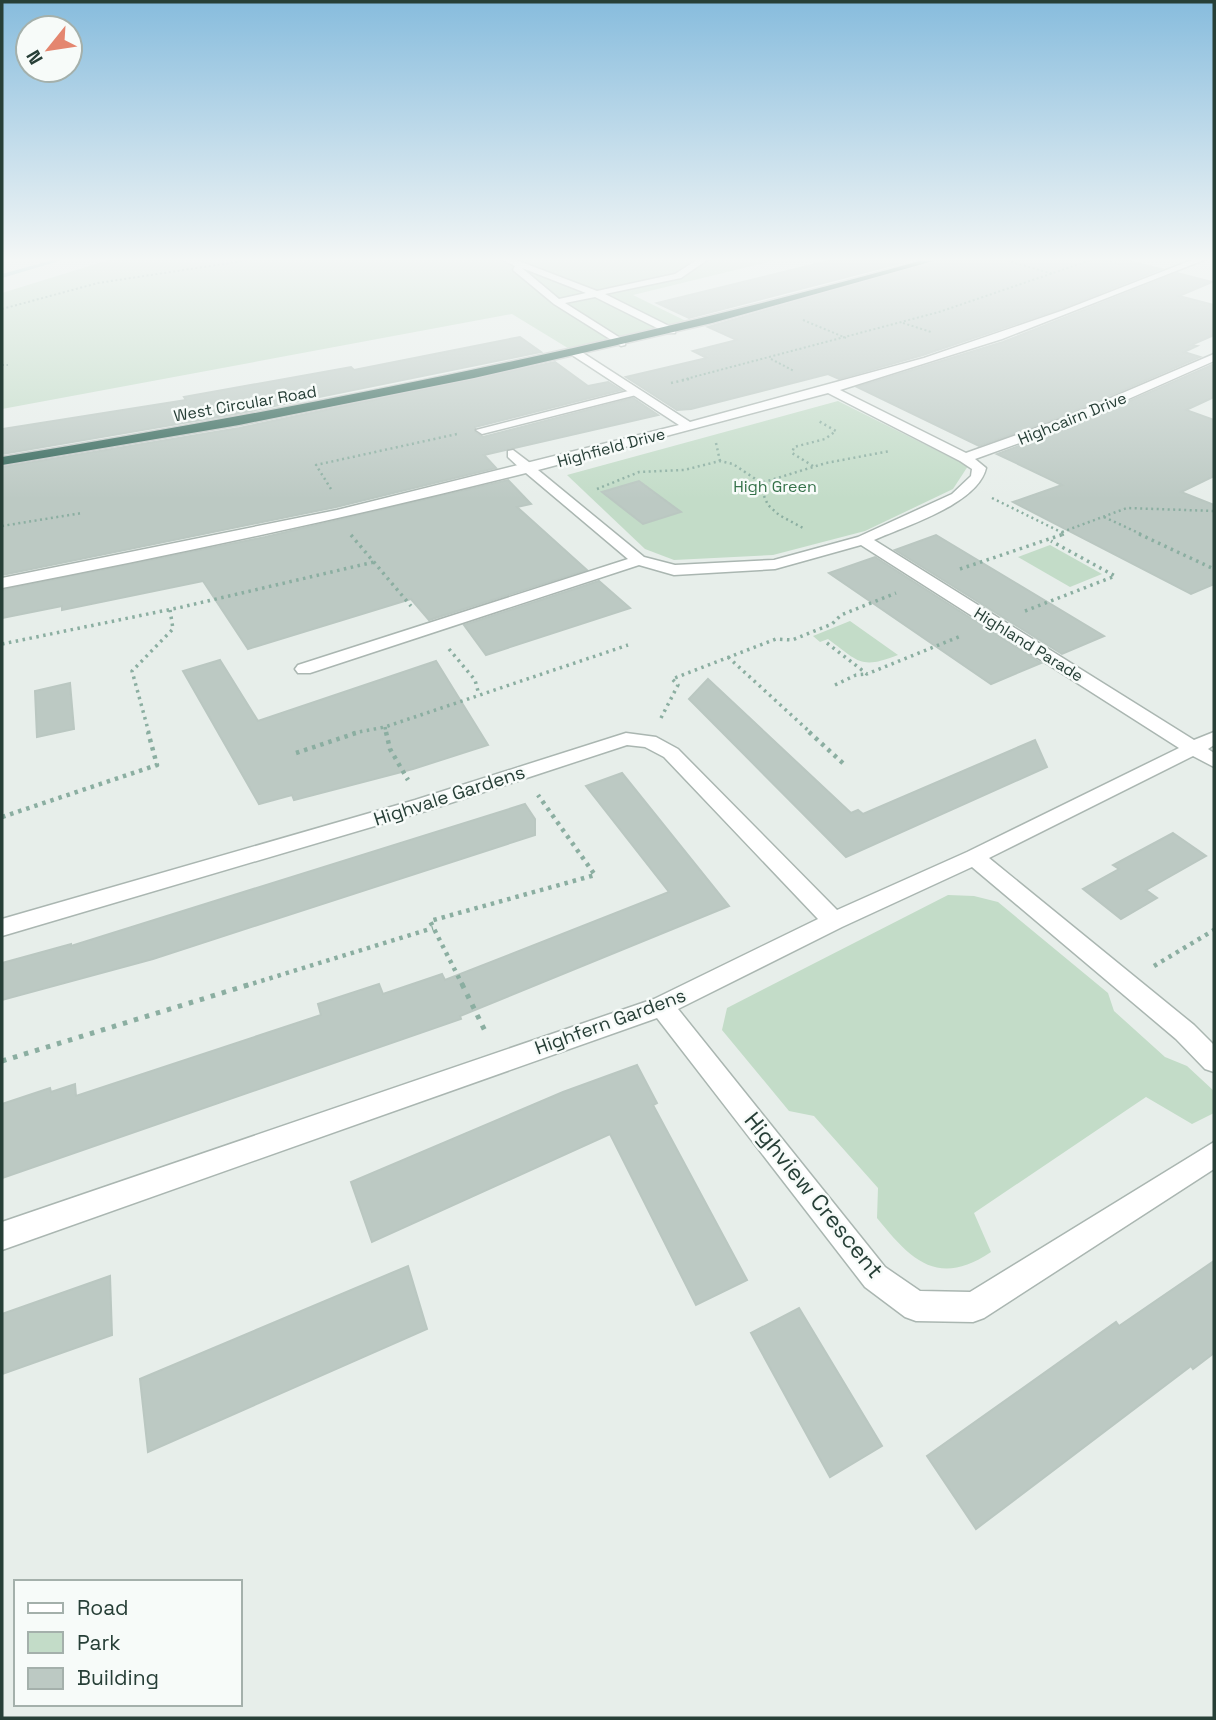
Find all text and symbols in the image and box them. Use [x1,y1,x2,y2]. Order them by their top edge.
north arrow [14,14,84,84]
text: N [21,45,49,69]
street label: West Circular Road [172,381,318,426]
street label: Highcairn Drive [1015,387,1130,450]
street label: Highfield Drive [555,423,667,472]
park label: High Green [733,476,817,497]
street label: Highland Parade [970,602,1087,686]
street label: Highvale Gardens [370,759,528,832]
street label: Highfern Gardens [531,983,689,1060]
street label: Highview Crescent [738,1106,890,1284]
legend [14,1580,242,1706]
text: Road [77,1594,129,1621]
text: Park [77,1629,121,1656]
text: Building [77,1664,159,1691]

